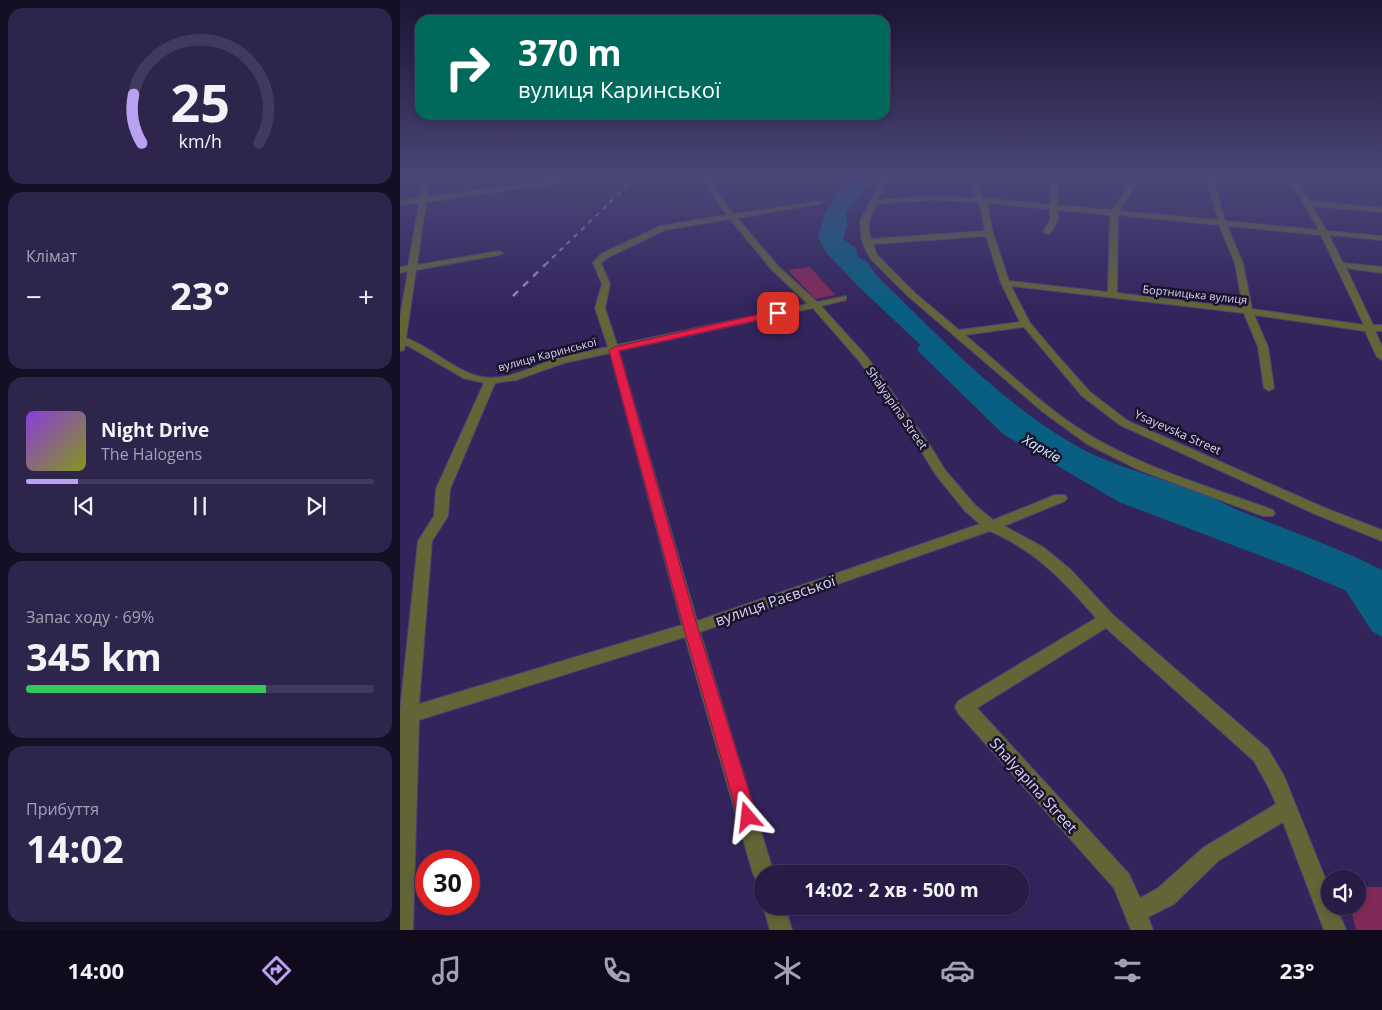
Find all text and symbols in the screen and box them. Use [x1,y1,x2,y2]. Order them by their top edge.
text: 370 m [518,29,622,76]
icon: right [435,35,500,100]
text: 25 [170,66,230,137]
text: вулиця Каринської [518,74,721,104]
text: km/h [178,129,222,153]
text: Клімат [26,245,77,267]
text: 23° [170,269,230,321]
text: − [26,277,42,315]
text: + [358,277,374,315]
street label: Бортницька вулиця [1142,281,1248,307]
pin [757,292,799,334]
icon: arrive [764,299,792,327]
street label: вулиця Каринської [496,334,598,374]
street label: Shalyapina Street [862,363,932,453]
street label: Ysayevska Street [1132,405,1224,459]
text: Night Drive [101,417,209,443]
water label: Харків [1019,429,1065,467]
text: The Halogens [101,443,202,465]
icon: previous [70,492,98,520]
icon: pause [186,492,214,520]
icon: next [302,492,330,520]
street label: вулиця Раєвської [712,570,838,630]
text: Запас ходу · 69% [26,606,154,628]
text: 345 km [26,630,162,682]
street label: Shalyapina Street [986,733,1082,837]
position arrow [721,790,773,842]
text: Прибуття [26,798,99,820]
text: 14:02 [26,822,124,874]
speed limit sign: 30 [415,850,480,915]
map controls [1321,870,1366,915]
button: sound [1321,870,1366,915]
text: 14:02 · 2 хв · 500 m [804,877,979,903]
icon: directions [259,953,294,988]
icon: music [429,953,464,988]
icon: phone [599,953,634,988]
icon: climate [770,953,805,988]
icon: car [940,953,975,988]
icon: filters [1110,953,1145,988]
text: 14:00 [68,955,124,985]
text: 23° [1280,955,1314,985]

